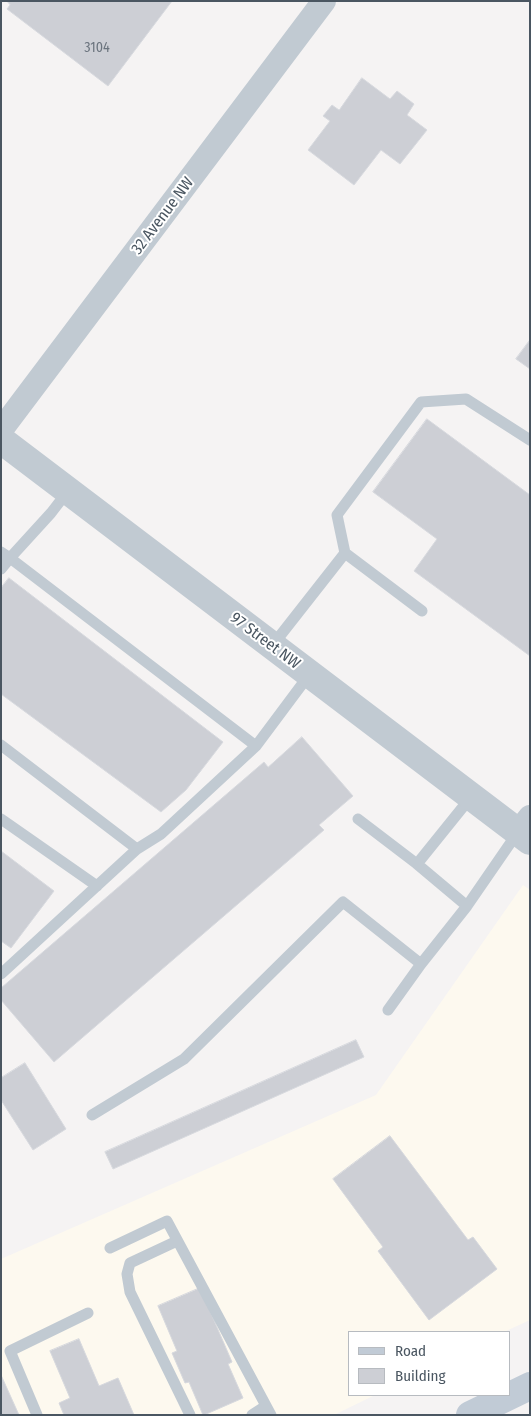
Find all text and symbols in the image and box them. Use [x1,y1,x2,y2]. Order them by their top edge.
house number: 3104 [84,40,110,56]
street label: 32 Avenue NW [128,174,198,258]
street label: 97 Street NW [226,608,304,674]
legend [348,1331,511,1396]
text: Road [395,1342,426,1360]
text: Building [395,1367,446,1385]

